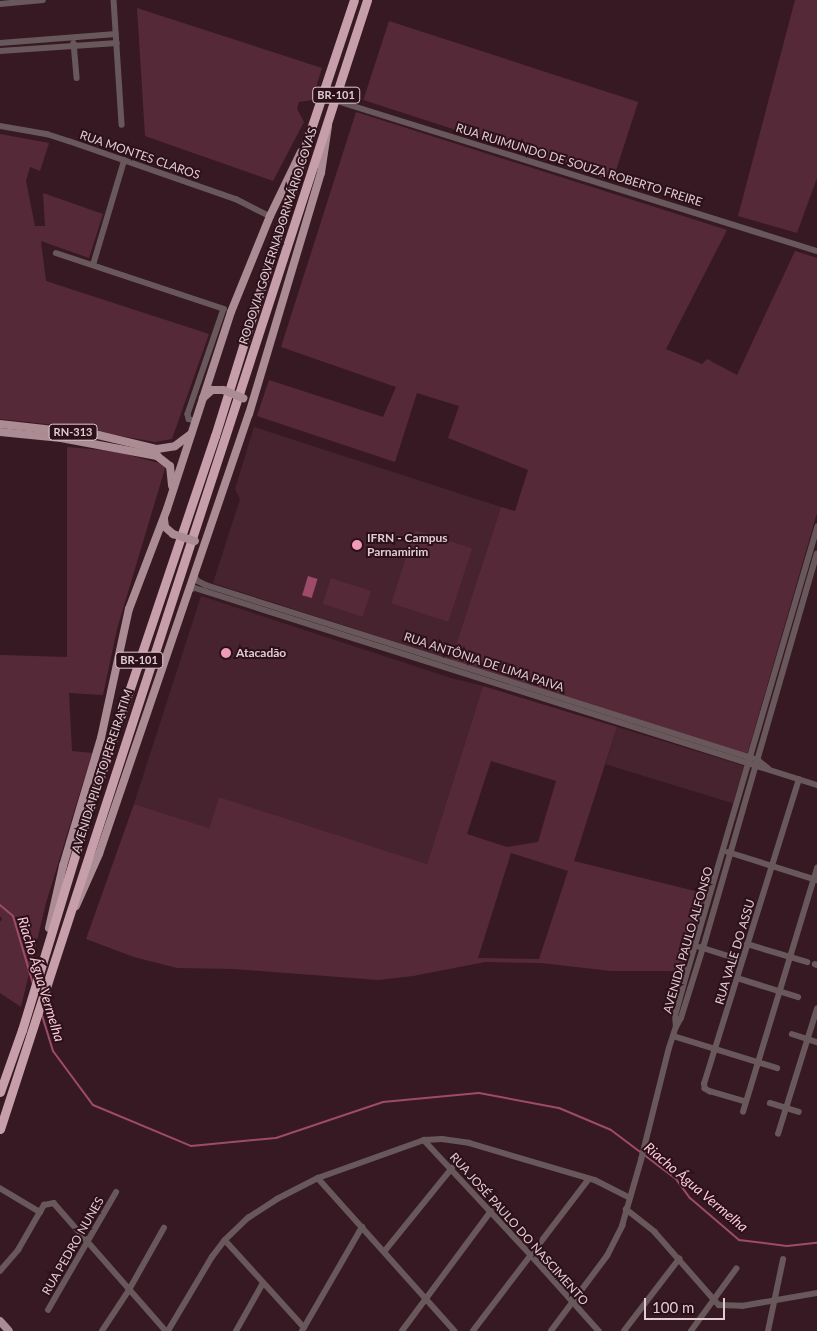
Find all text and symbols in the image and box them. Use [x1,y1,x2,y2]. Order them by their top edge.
road number: BR-101 [311,86,361,104]
street label: RUA RUIMUNDO DE SOUZA ROBERTO FREIRE [454,120,704,210]
street label: RODOVIA GOVERNADOR MÁRIO COVAS [236,126,320,346]
street label: RUA MONTES CLAROS [78,128,202,182]
road number: RN-313 [48,424,98,441]
place label: IFRN - Campus Parnamirim [367,531,448,559]
marker: IFRN - Campus Parnamirim [351,539,363,551]
street label: RUA ANTÔNIA DE LIMA PAIVA [401,629,567,695]
place label: Atacadão [236,646,286,660]
marker: Atacadão [220,647,232,659]
road number: BR-101 [114,652,164,668]
street label: AVENIDA PILOTO PEREIRA TIM [69,687,135,855]
street label: AVENIDA PAULO ALFONSO [660,865,716,1015]
street label: RUA VALE DO ASSU [712,897,758,1007]
water label: Riacho Água Vermelha [14,914,68,1044]
water label: Riacho Água Vermelha [640,1138,752,1236]
street label: RUA JOSÉ PAULO DO NASCIMENTO [446,1150,592,1308]
street label: RUA PEDRO NUNES [39,1194,107,1298]
scale bar [647,1288,728,1320]
text: 100 m [652,1298,694,1316]

